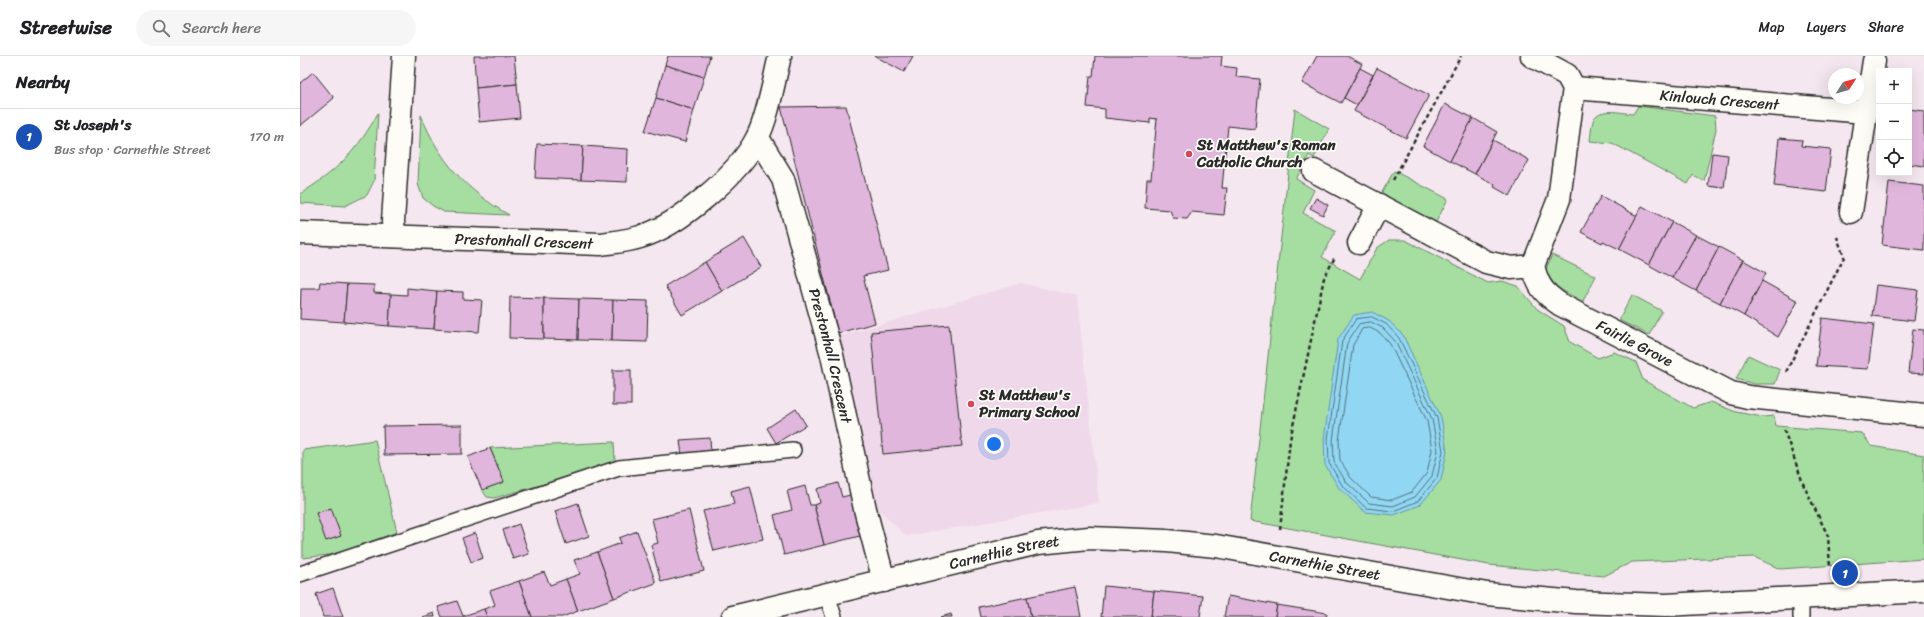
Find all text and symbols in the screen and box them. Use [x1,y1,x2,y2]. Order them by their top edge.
search box [136,10,416,46]
text: Streetwise [20,11,112,44]
text: Search here [182,15,261,41]
text: Map [1759,15,1784,40]
text: Layers [1806,15,1846,40]
text: Share [1868,15,1904,40]
icon: search [150,17,172,39]
text: Nearby [16,67,70,97]
north arrow [1828,68,1864,104]
map controls [1876,68,1912,176]
button: + [1876,68,1912,104]
street label: Kinlouch Crescent [1659,82,1781,118]
button: − [1876,104,1912,140]
text: St Joseph's [54,112,131,138]
text: 1 [26,125,32,148]
text: 170 m [249,125,284,148]
place label: St Matthew's Roman Catholic Church [1196,132,1337,175]
text: Bus stop · Carnethie Street [54,138,211,161]
button: locate [1876,140,1912,176]
marker: St Matthew's Roman Catholic Church [1184,149,1194,159]
street label: Prestonhall Crescent [454,226,594,257]
street label: Prestonhall Crescent [801,285,859,427]
street label: Fairlie Grove [1592,312,1678,374]
place label: St Matthew's Primary School [978,382,1080,425]
marker: St Matthew's Primary School [966,399,976,409]
your location [984,434,1004,454]
street label: Carnethie Street [947,528,1061,577]
street label: Carnethie Street [1267,543,1383,588]
pin: 1 [1832,558,1858,588]

